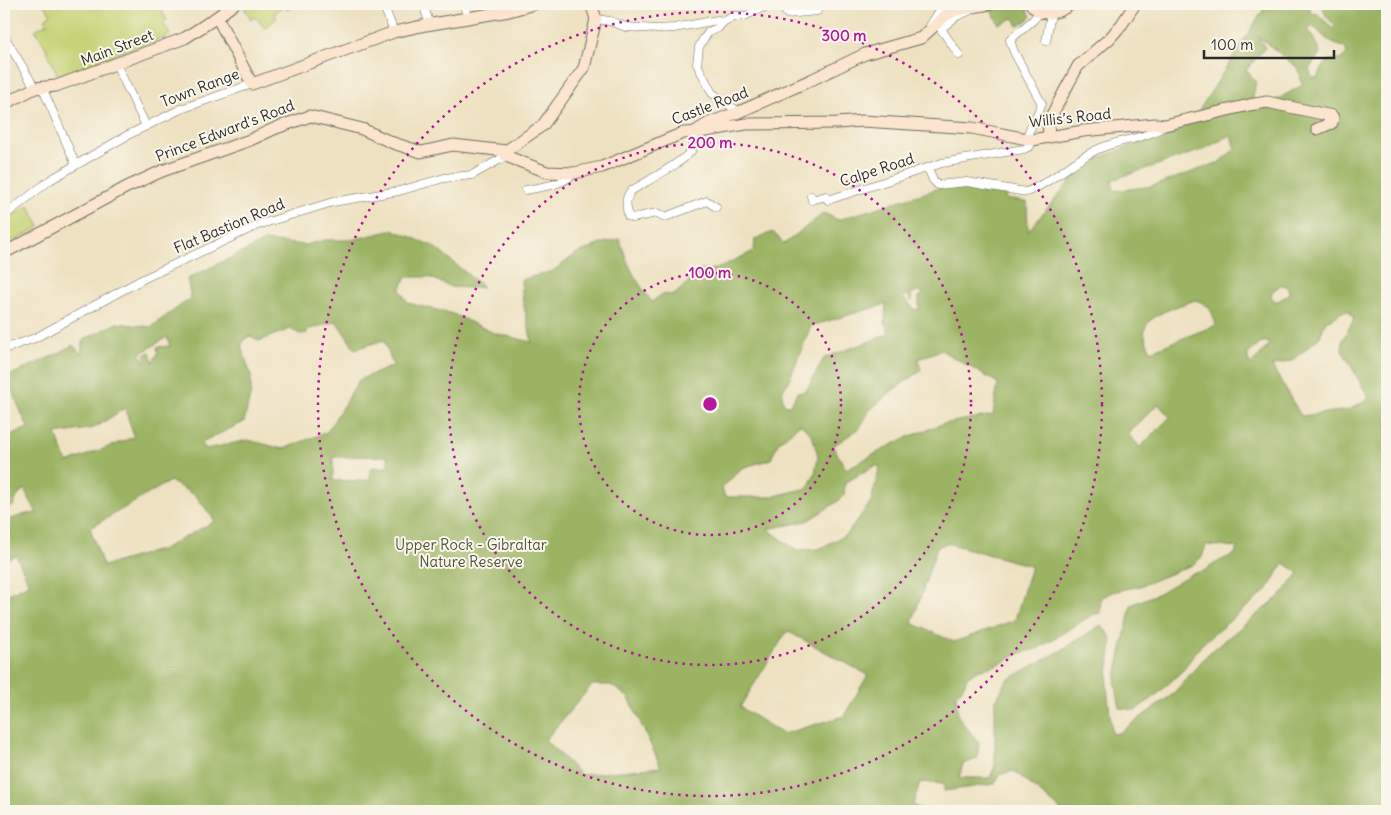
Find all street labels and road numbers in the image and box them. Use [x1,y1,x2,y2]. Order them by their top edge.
street label: Main Street [78,25,156,70]
street label: Town Range [158,64,242,111]
street label: Castle Road [669,82,751,129]
street label: Prince Edward's Road [153,95,297,166]
street label: Willis’s Road [1028,104,1112,131]
street label: Calpe Road [837,149,917,190]
street label: Flat Bastion Road [171,194,287,257]

